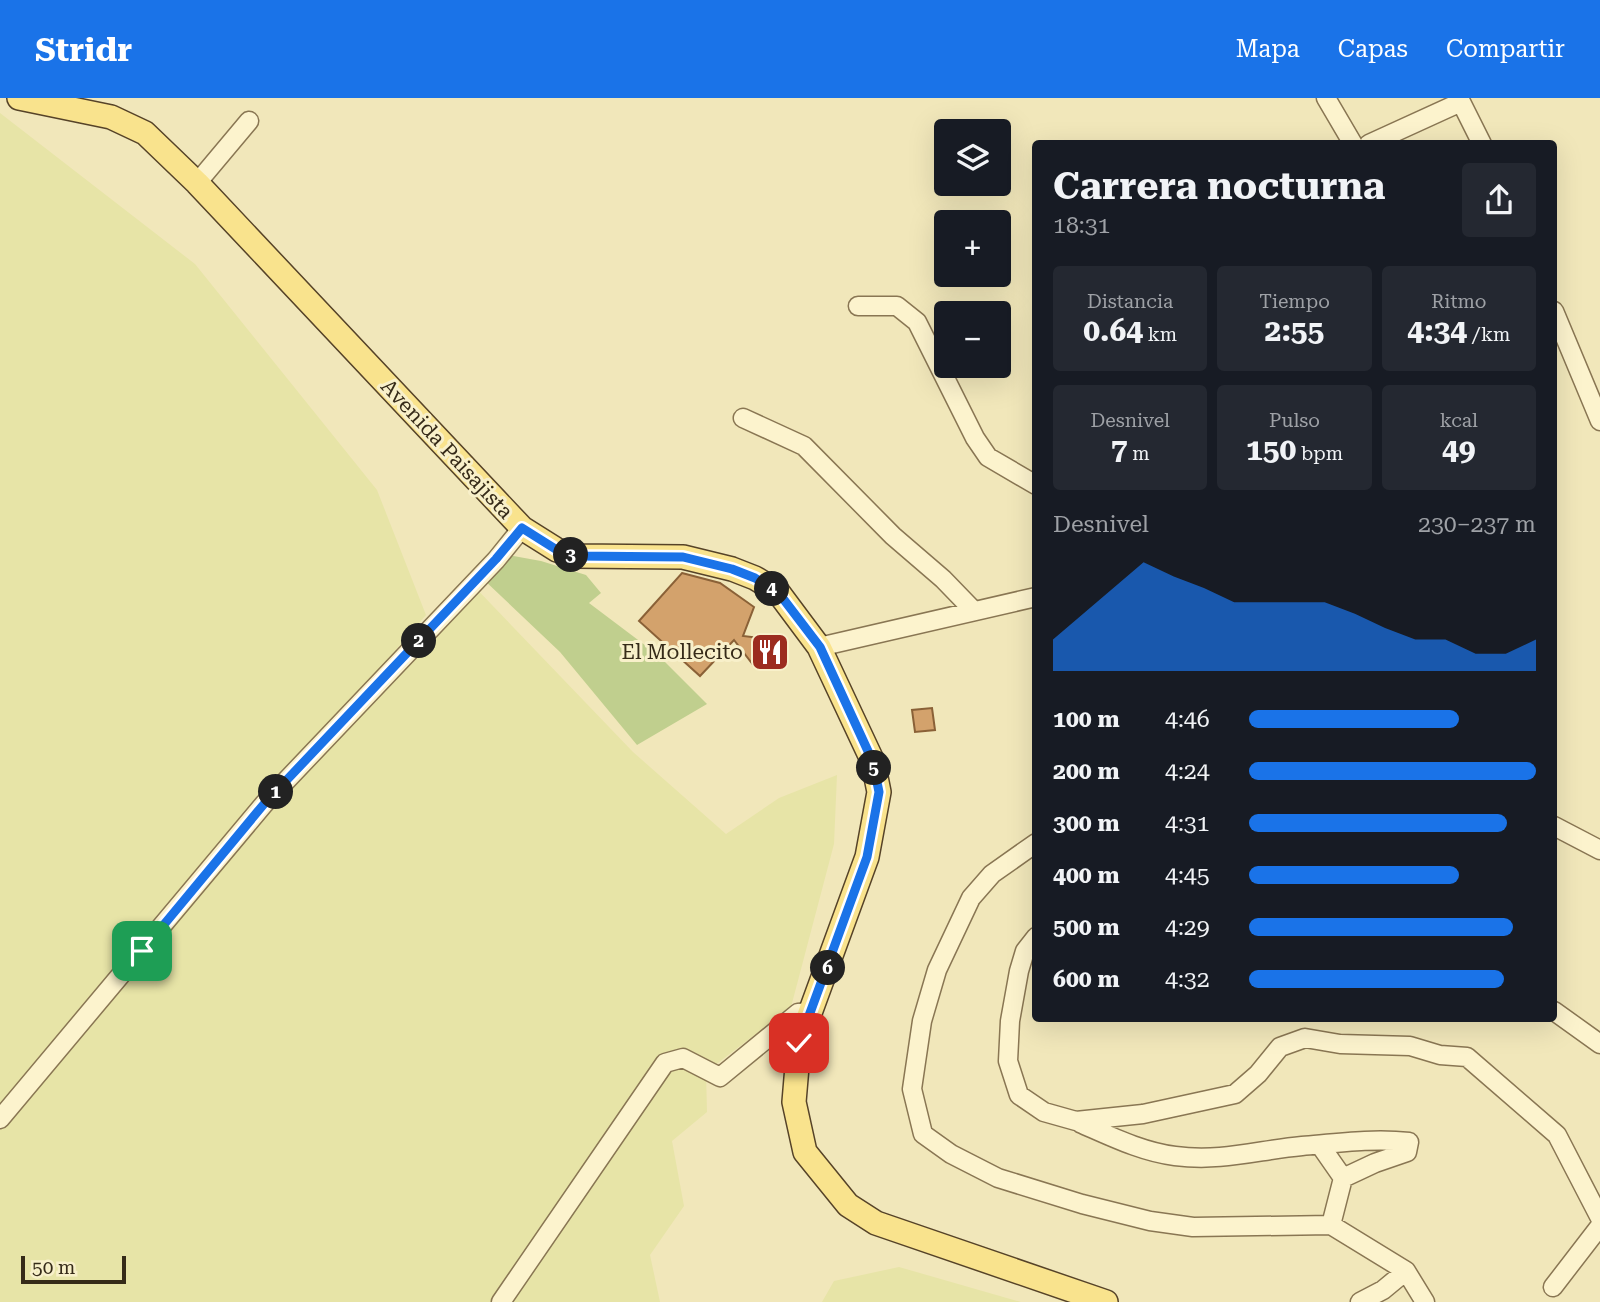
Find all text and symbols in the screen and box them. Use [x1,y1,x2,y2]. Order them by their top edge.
text: Stridr [35,30,132,69]
text: Mapa [1236,35,1300,63]
text: Capas [1338,35,1408,63]
text: Compartir [1446,35,1565,63]
map controls [934,119,1011,378]
button: layers [934,119,1011,196]
button: share [1462,163,1536,237]
text: Carrera nocturna [1053,164,1385,208]
button: + [934,210,1011,287]
text: 18:31 [1053,212,1110,239]
text: Distancia [1087,290,1173,313]
text: Tiempo [1259,290,1330,313]
text: Ritmo [1431,290,1487,313]
button: − [934,301,1011,378]
text: 0.64 [1083,313,1143,348]
text: 2:55 [1265,313,1324,348]
text: 4:34 [1407,313,1467,348]
text: km [1143,323,1177,346]
text: /km [1467,323,1510,346]
street label: Avenida Paisajista [376,374,518,524]
text: Desnivel [1091,409,1170,432]
text: Pulso [1269,409,1320,432]
text: kcal [1440,409,1478,432]
text: 7 [1111,432,1128,467]
text: 150 [1246,432,1296,467]
text: 49 [1442,432,1476,467]
text: m [1128,442,1150,465]
text: bpm [1296,442,1343,465]
text: Desnivel [1053,511,1149,538]
text: 230–237 m [1418,511,1536,538]
pin: 3 [554,538,588,573]
text: 3 [565,543,576,566]
pin: 4 [754,572,790,606]
text: 4 [766,577,777,600]
pin: 2 [402,624,436,658]
text: 2 [413,629,424,652]
restaurant icon: El Mollecito [749,631,791,673]
place label: El Mollecito [621,640,743,664]
text: 100 m [1053,706,1120,733]
text: 4:46 [1165,706,1210,733]
pin: 5 [856,750,892,786]
text: 5 [868,756,879,779]
text: 200 m [1053,758,1120,785]
text: 4:24 [1165,758,1210,785]
pin: 1 [258,774,294,810]
text: 1 [270,780,281,803]
text: 300 m [1053,810,1120,837]
text: 4:31 [1165,810,1210,837]
text: 400 m [1053,862,1120,889]
text: 4:45 [1165,862,1210,889]
text: 500 m [1053,914,1120,941]
text: 4:29 [1165,914,1210,941]
pin [112,921,172,981]
icon: arrive [123,932,161,970]
pin: 6 [810,950,846,986]
text: 6 [822,956,833,979]
text: 600 m [1053,966,1120,993]
text: 4:32 [1165,966,1210,993]
pin [769,1013,829,1073]
icon: check [780,1024,818,1062]
scale bar [21,1253,126,1285]
text: 50 m [32,1256,75,1279]

